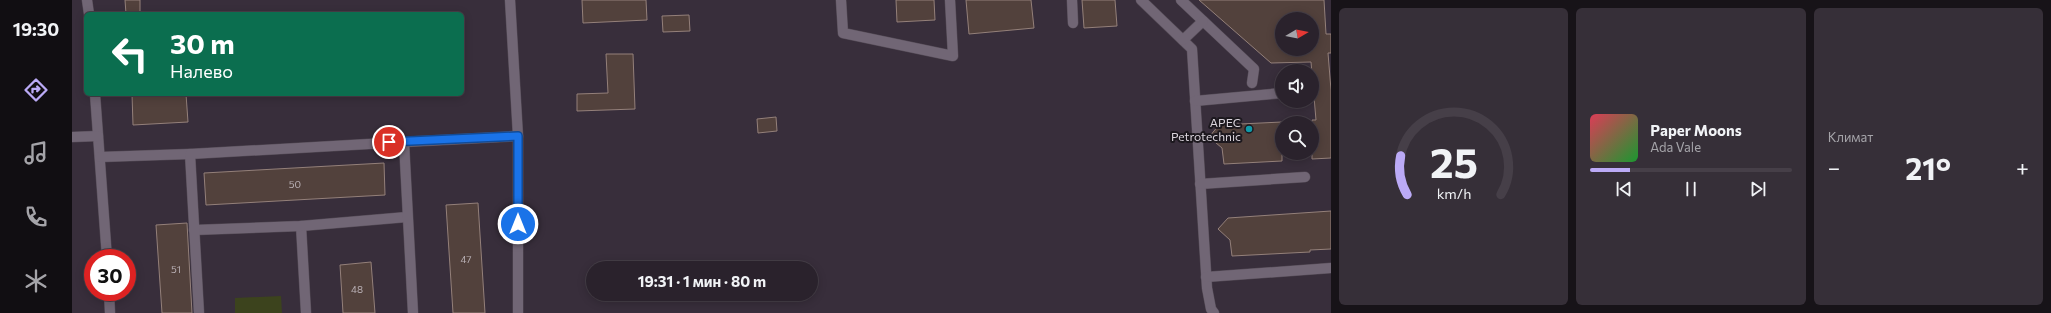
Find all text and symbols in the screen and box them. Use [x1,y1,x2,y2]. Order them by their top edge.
north arrow [1275,12,1319,56]
map controls [1275,12,1319,160]
text: 19:30 [13,18,59,40]
text: 30 m [170,26,235,60]
icon: left [104,28,156,80]
text: Налево [170,60,233,82]
button: sound [1275,64,1319,108]
icon: directions [22,76,50,104]
place label: APEC Petrotechnic [1171,115,1241,143]
button: search [1275,116,1319,160]
text: Paper Moons [1650,121,1742,139]
marker: APEC Petrotechnic [1244,124,1254,134]
pin [372,125,406,159]
text: Климат [1828,129,1873,145]
icon: arrive [378,131,400,153]
text: 25 [1430,135,1478,186]
icon: music [22,139,50,167]
text: Ada Vale [1650,139,1701,155]
text: 21° [1905,149,1951,186]
text: − [1828,154,1840,181]
text: + [2016,154,2029,181]
house number: 50 [289,178,301,190]
icon: previous [1613,178,1635,200]
icon: pause [1680,178,1702,200]
icon: next [1747,178,1769,200]
text: km/h [1436,183,1471,201]
icon: phone [22,203,50,231]
position arrow [497,203,539,245]
speed limit sign: 30 [84,249,136,301]
house number: 47 [460,253,472,265]
house number: 51 [171,263,181,275]
icon: climate [22,267,50,295]
text: 19:31 · 1 мин · 80 m [638,272,766,290]
house number: 48 [351,283,363,295]

